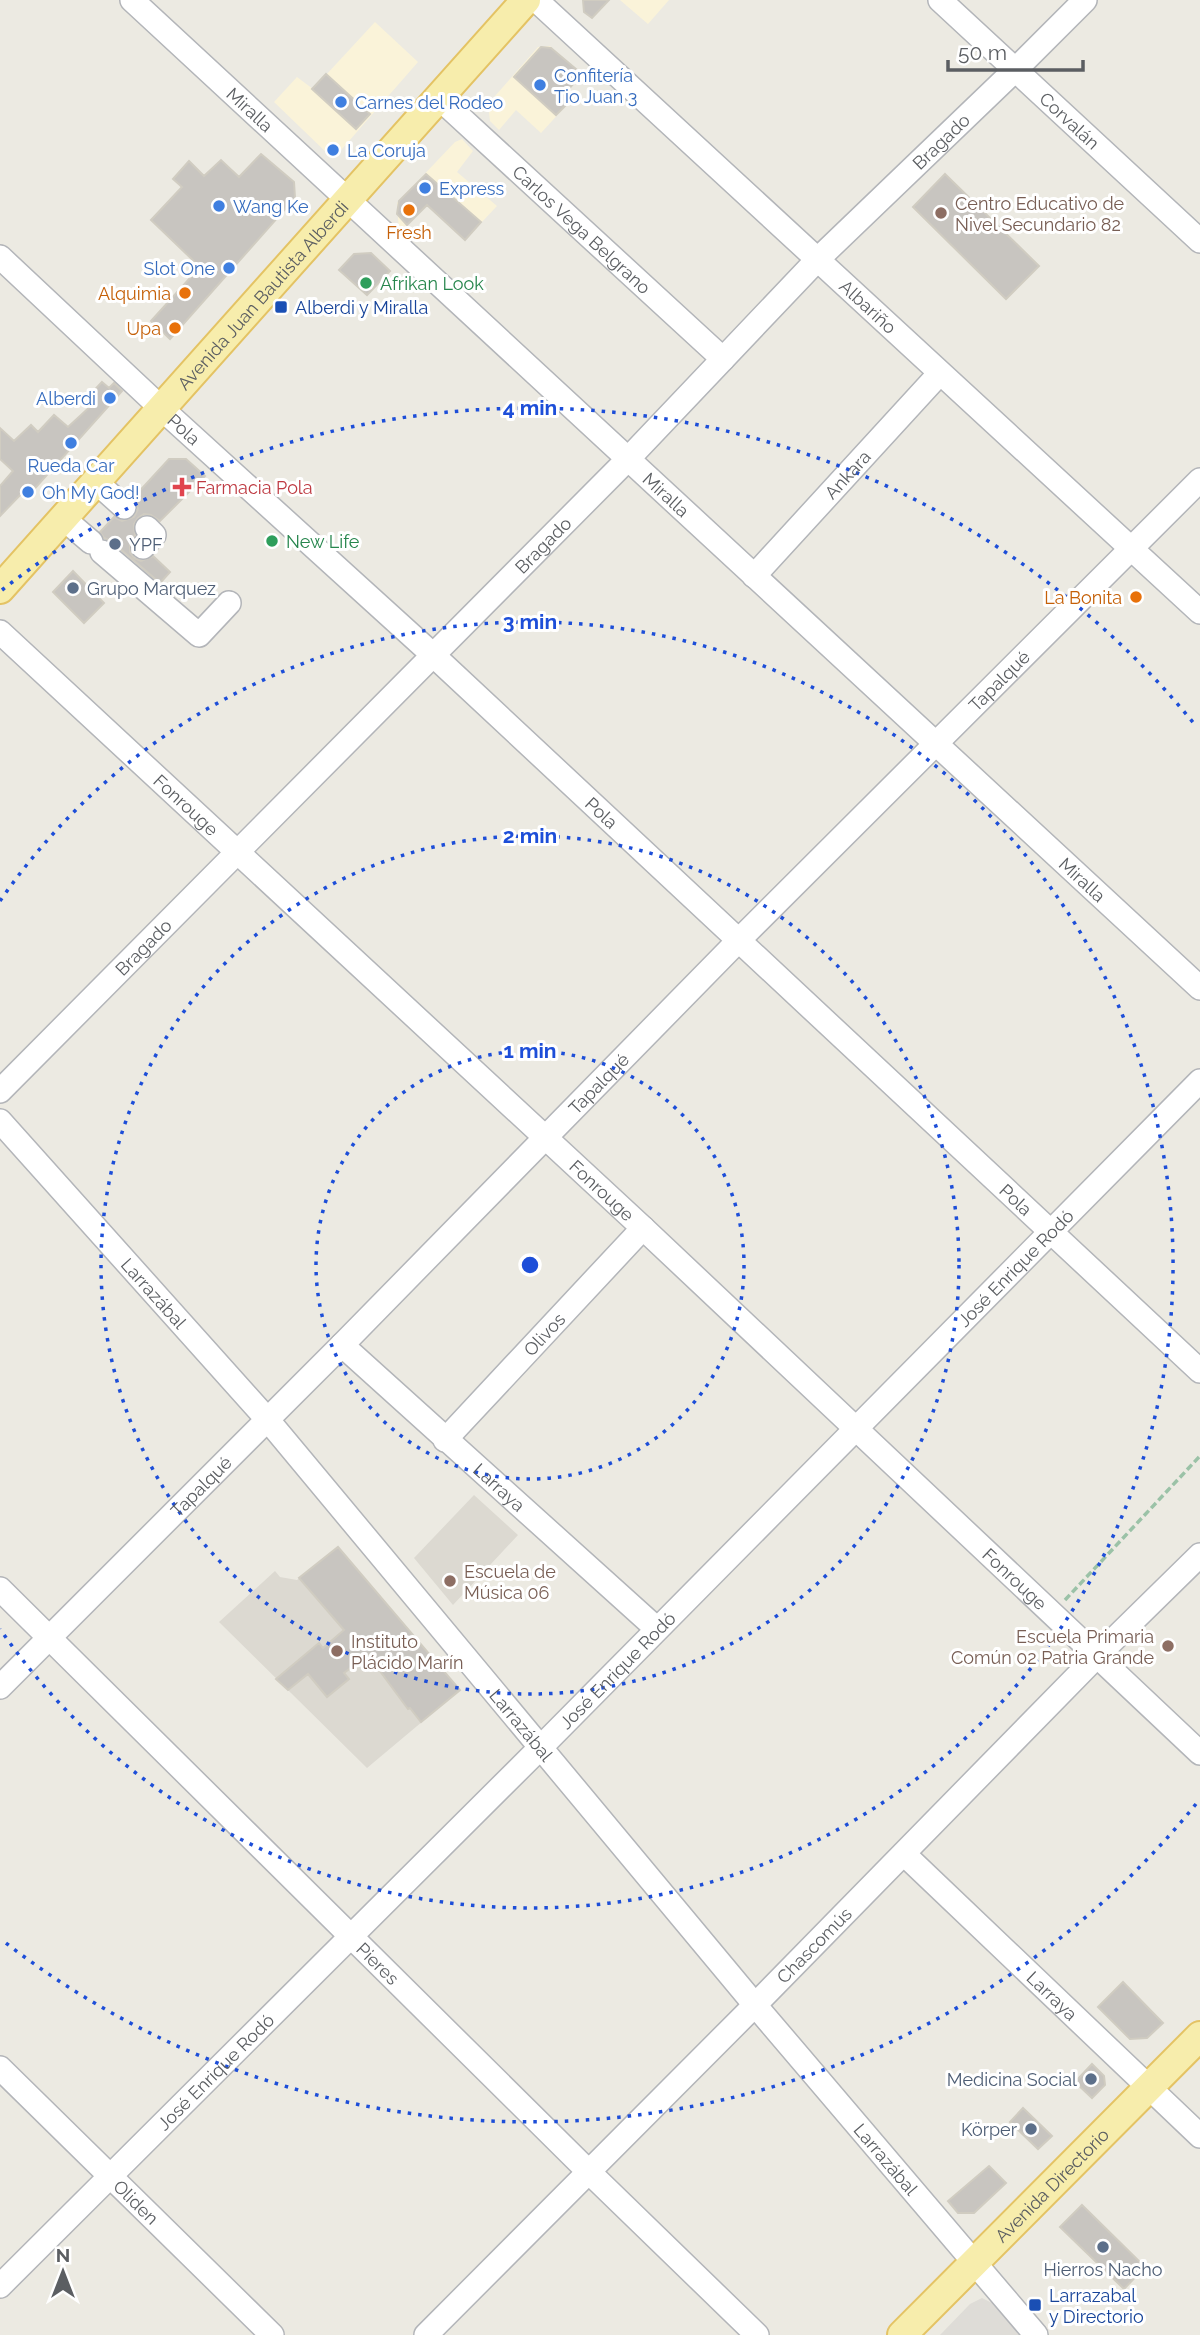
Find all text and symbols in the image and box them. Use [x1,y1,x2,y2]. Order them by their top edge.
scale bar [948,28,1083,72]
text: 50 m [958,40,1007,65]
place label: Confitería Tio Juan 3 [554,65,638,107]
marker: Confitería Tio Juan 3 [532,77,548,93]
street label: Miralla [223,83,278,136]
street label: Corvalán [1036,88,1104,153]
place label: Carnes del Rodeo [355,92,503,113]
marker: Carnes del Rodeo [333,94,349,110]
street label: Bragado [908,109,974,173]
place label: La Coruja [347,140,426,161]
marker: La Coruja [325,142,341,158]
street label: Carlos Vega Belgrano [509,161,655,298]
place label: Express [439,178,504,199]
marker: Express [417,180,433,196]
place label: Centro Educativo de Nivel Secundario 82 [955,193,1125,235]
street label: Avenida Juan Bautista Alberdi [173,196,352,394]
place label: Wang Ke [233,196,309,217]
marker: Wang Ke [211,198,227,214]
marker: Fresh [401,202,417,218]
marker: Centro Educativo de Nivel Secundario 82 [933,205,949,221]
place label: Fresh [386,222,432,243]
place label: Slot One [143,258,215,279]
marker: Slot One [221,260,237,276]
place label: Afrikan Look [380,273,484,294]
marker: Afrikan Look [358,275,374,291]
street label: Albariño [836,275,901,338]
place label: Alquimia [98,283,171,304]
marker: Alquimia [177,285,193,301]
place label: Alberdi y Miralla [295,297,428,318]
marker: Alberdi y Miralla [273,299,289,315]
place label: Upa [127,318,161,339]
marker: Upa [167,320,183,336]
place label: Alberdi [36,388,96,409]
marker: Alberdi [102,390,118,406]
text: 4 min [503,395,557,420]
street label: Pola [164,409,205,449]
marker: Rueda Car [63,435,79,451]
street label: Ankara [820,446,875,503]
place label: Rueda Car [28,455,115,476]
street label: Miralla [639,468,694,521]
place label: Farmacia Pola [196,477,313,498]
marker: Farmacia Pola [174,479,190,495]
place label: Oh My God! [42,482,140,503]
marker: Oh My God! [20,484,36,500]
street label: Bragado [510,512,575,577]
place label: New Life [286,531,360,552]
marker: New Life [264,533,280,549]
place label: YPF [129,534,163,555]
marker: YPF [107,536,123,552]
place label: Grupo Marquez [87,578,216,599]
marker: Grupo Marquez [65,580,81,596]
place label: La Bonita [1044,587,1122,608]
marker: La Bonita [1128,589,1144,605]
text: 3 min [503,609,557,634]
street label: Tapalqué [964,646,1034,715]
street label: Fonrouge [150,770,223,840]
street label: Pola [581,792,622,833]
text: 2 min [503,823,557,848]
street label: Miralla [1055,853,1110,906]
street label: Bragado [111,914,176,980]
text: 1 min [503,1038,557,1063]
street label: Tapalqué [564,1048,633,1118]
street label: Fonrouge [566,1155,639,1225]
street label: Pola [996,1179,1037,1220]
street label: José Enrique Rodó [953,1205,1078,1330]
centre of rings [518,1253,542,1277]
street label: Larrazábal [117,1254,191,1333]
street label: Olivos [519,1308,569,1360]
street label: Tapalqué [166,1451,236,1521]
street label: Larraya [469,1458,529,1515]
street label: Fonrouge [979,1543,1052,1614]
place label: Escuela de Música 06 [464,1561,556,1603]
marker: Escuela de Música 06 [442,1573,458,1589]
street label: José Enrique Rodó [555,1607,680,1733]
place label: Escuela Primaria Común 02 Patria Grande [951,1626,1154,1668]
place label: Instituto Plácido Marín [351,1631,463,1673]
marker: Escuela Primaria Común 02 Patria Grande [1160,1638,1176,1654]
marker: Instituto Plácido Marín [329,1643,345,1659]
street label: Larrazábal [486,1685,558,1765]
street label: Chascomús [772,1902,856,1987]
street label: Pieres [353,1938,404,1989]
street label: Larraya [1023,1966,1082,2024]
street label: José Enrique Rodó [153,2009,278,2134]
place label: Medicina Social [947,2069,1077,2090]
marker: Medicina Social [1083,2071,1099,2087]
street label: Larrazábal [850,2119,922,2199]
place label: Körper [961,2119,1018,2140]
marker: Körper [1023,2121,1039,2137]
street label: Avenida Directorio [990,2123,1113,2246]
street label: Oliden [109,2175,163,2228]
north arrow [28,2237,98,2307]
marker: Hierros Nacho [1095,2239,1111,2255]
text: N [56,2244,70,2266]
place label: Hierros Nacho [1044,2259,1163,2280]
place label: Larrazabal y Directorio [1049,2285,1144,2327]
marker: Larrazabal y Directorio [1027,2297,1043,2313]

